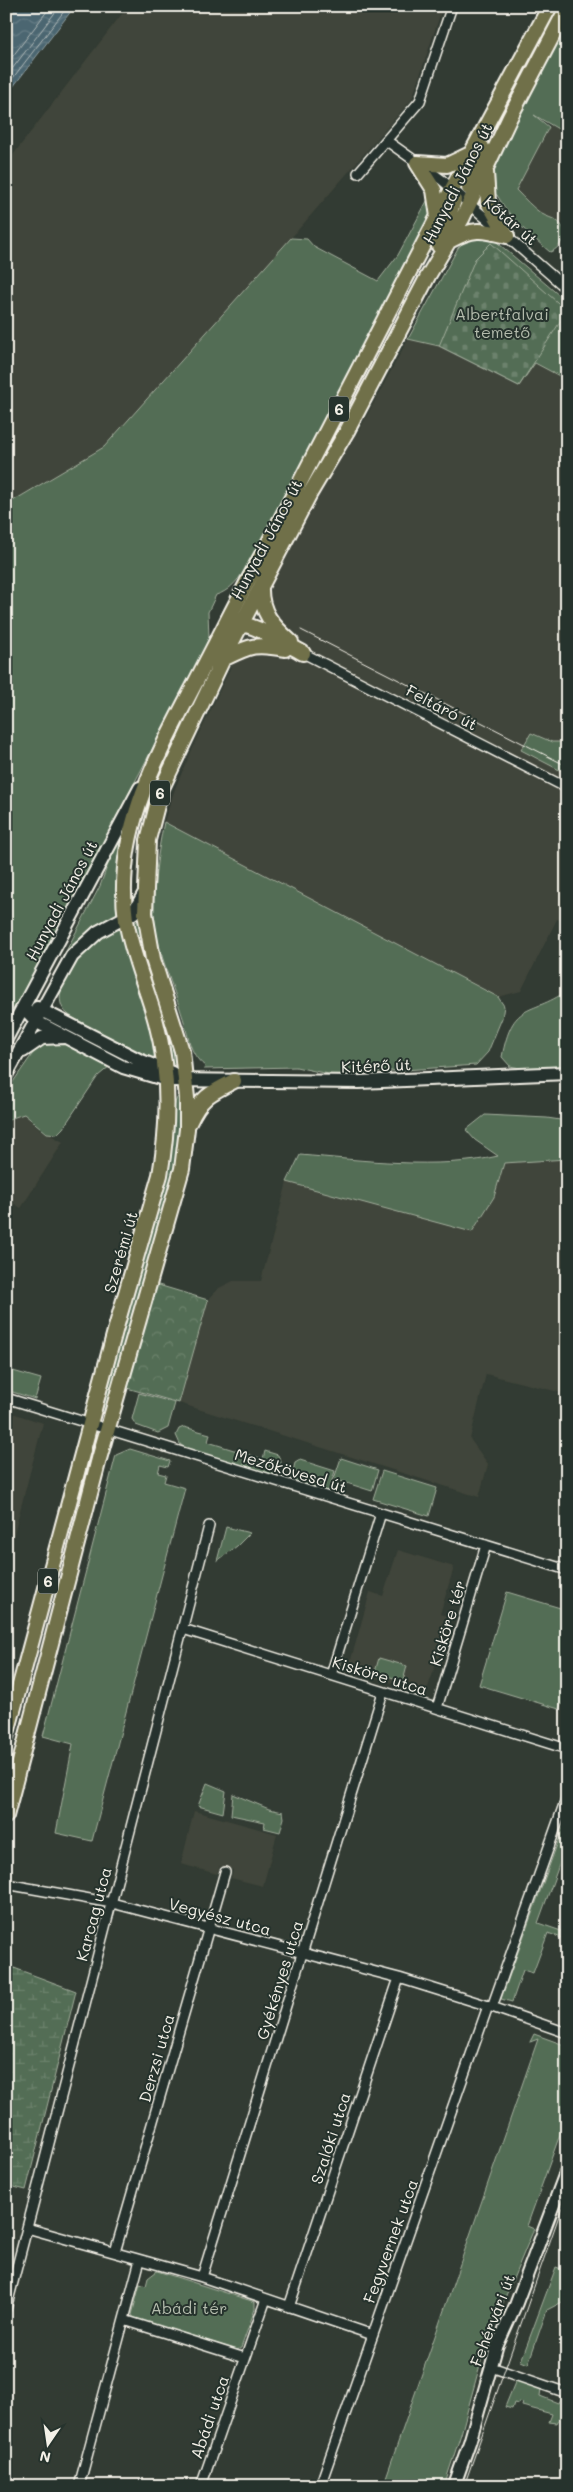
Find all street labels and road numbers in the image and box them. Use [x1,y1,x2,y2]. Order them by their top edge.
street label: Hunyadi János út [417,119,497,247]
street label: Kőtár út [480,191,542,249]
road number: 6 [329,396,349,422]
street label: Hunyadi János út [225,475,307,603]
street label: Feltáró út [402,679,482,735]
road number: 6 [150,780,170,806]
street label: Hunyadi János út [20,836,102,964]
street label: Kitérő út [341,1053,411,1077]
street label: Szerémi út [98,1209,142,1295]
street label: Mezőkövesd út [232,1443,350,1497]
road number: 6 [38,1568,58,1594]
street label: Kisköre tér [424,1578,470,1668]
street label: Kisköre utca [330,1651,430,1699]
street label: Karcag utca [70,1865,116,1963]
street label: Vegyész utca [167,1892,273,1940]
street label: Gyékényes utca [251,1918,307,2042]
street label: Derzsi utca [133,2011,179,2105]
street label: Szalóki utca [305,2090,355,2186]
street label: Fegyvernek utca [358,2176,422,2306]
street label: Fehérvári út [465,2271,519,2369]
street label: Abádi utca [185,2373,233,2461]

